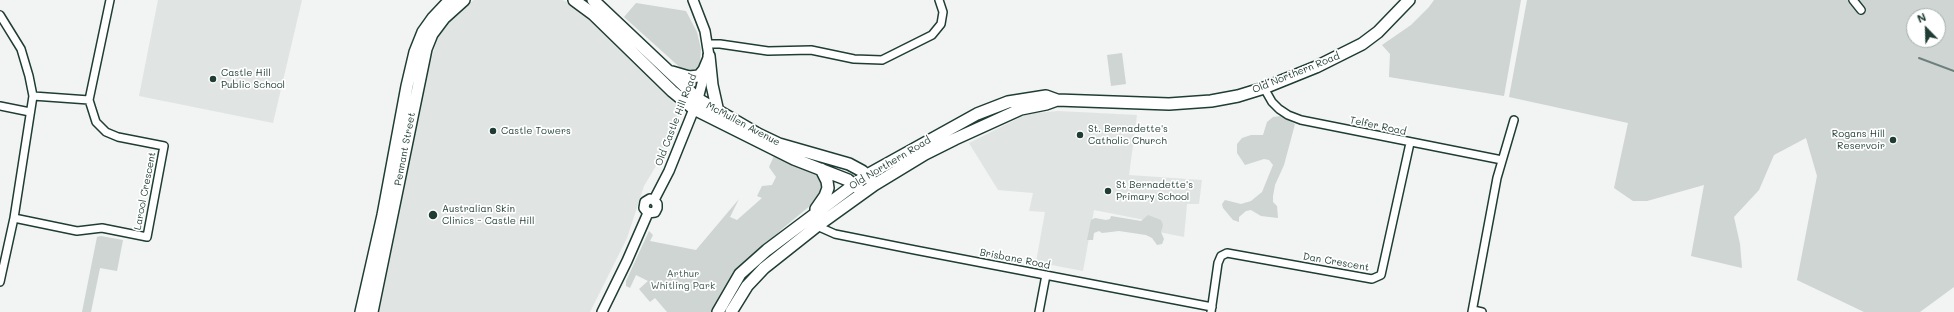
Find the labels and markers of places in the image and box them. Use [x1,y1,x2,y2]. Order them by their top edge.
place label: Castle Hill Public School [221,67,285,90]
marker: Castle Hill Public School [208,74,218,84]
place label: St. Bernadette's Catholic Church [1088,123,1168,146]
place label: Castle Towers [501,125,571,137]
marker: Castle Towers [488,126,498,136]
place label: Rogans Hill Reservoir [1832,128,1885,152]
marker: St. Bernadette's Catholic Church [1075,130,1085,140]
marker: Rogans Hill Reservoir [1888,135,1898,145]
place label: St Bernadette's Primary School [1116,179,1193,202]
marker: St Bernadette's Primary School [1103,186,1113,196]
place label: Australian Skin Clinics - Castle Hill [442,203,534,226]
marker: Australian Skin Clinics - Castle Hill [427,209,439,221]

